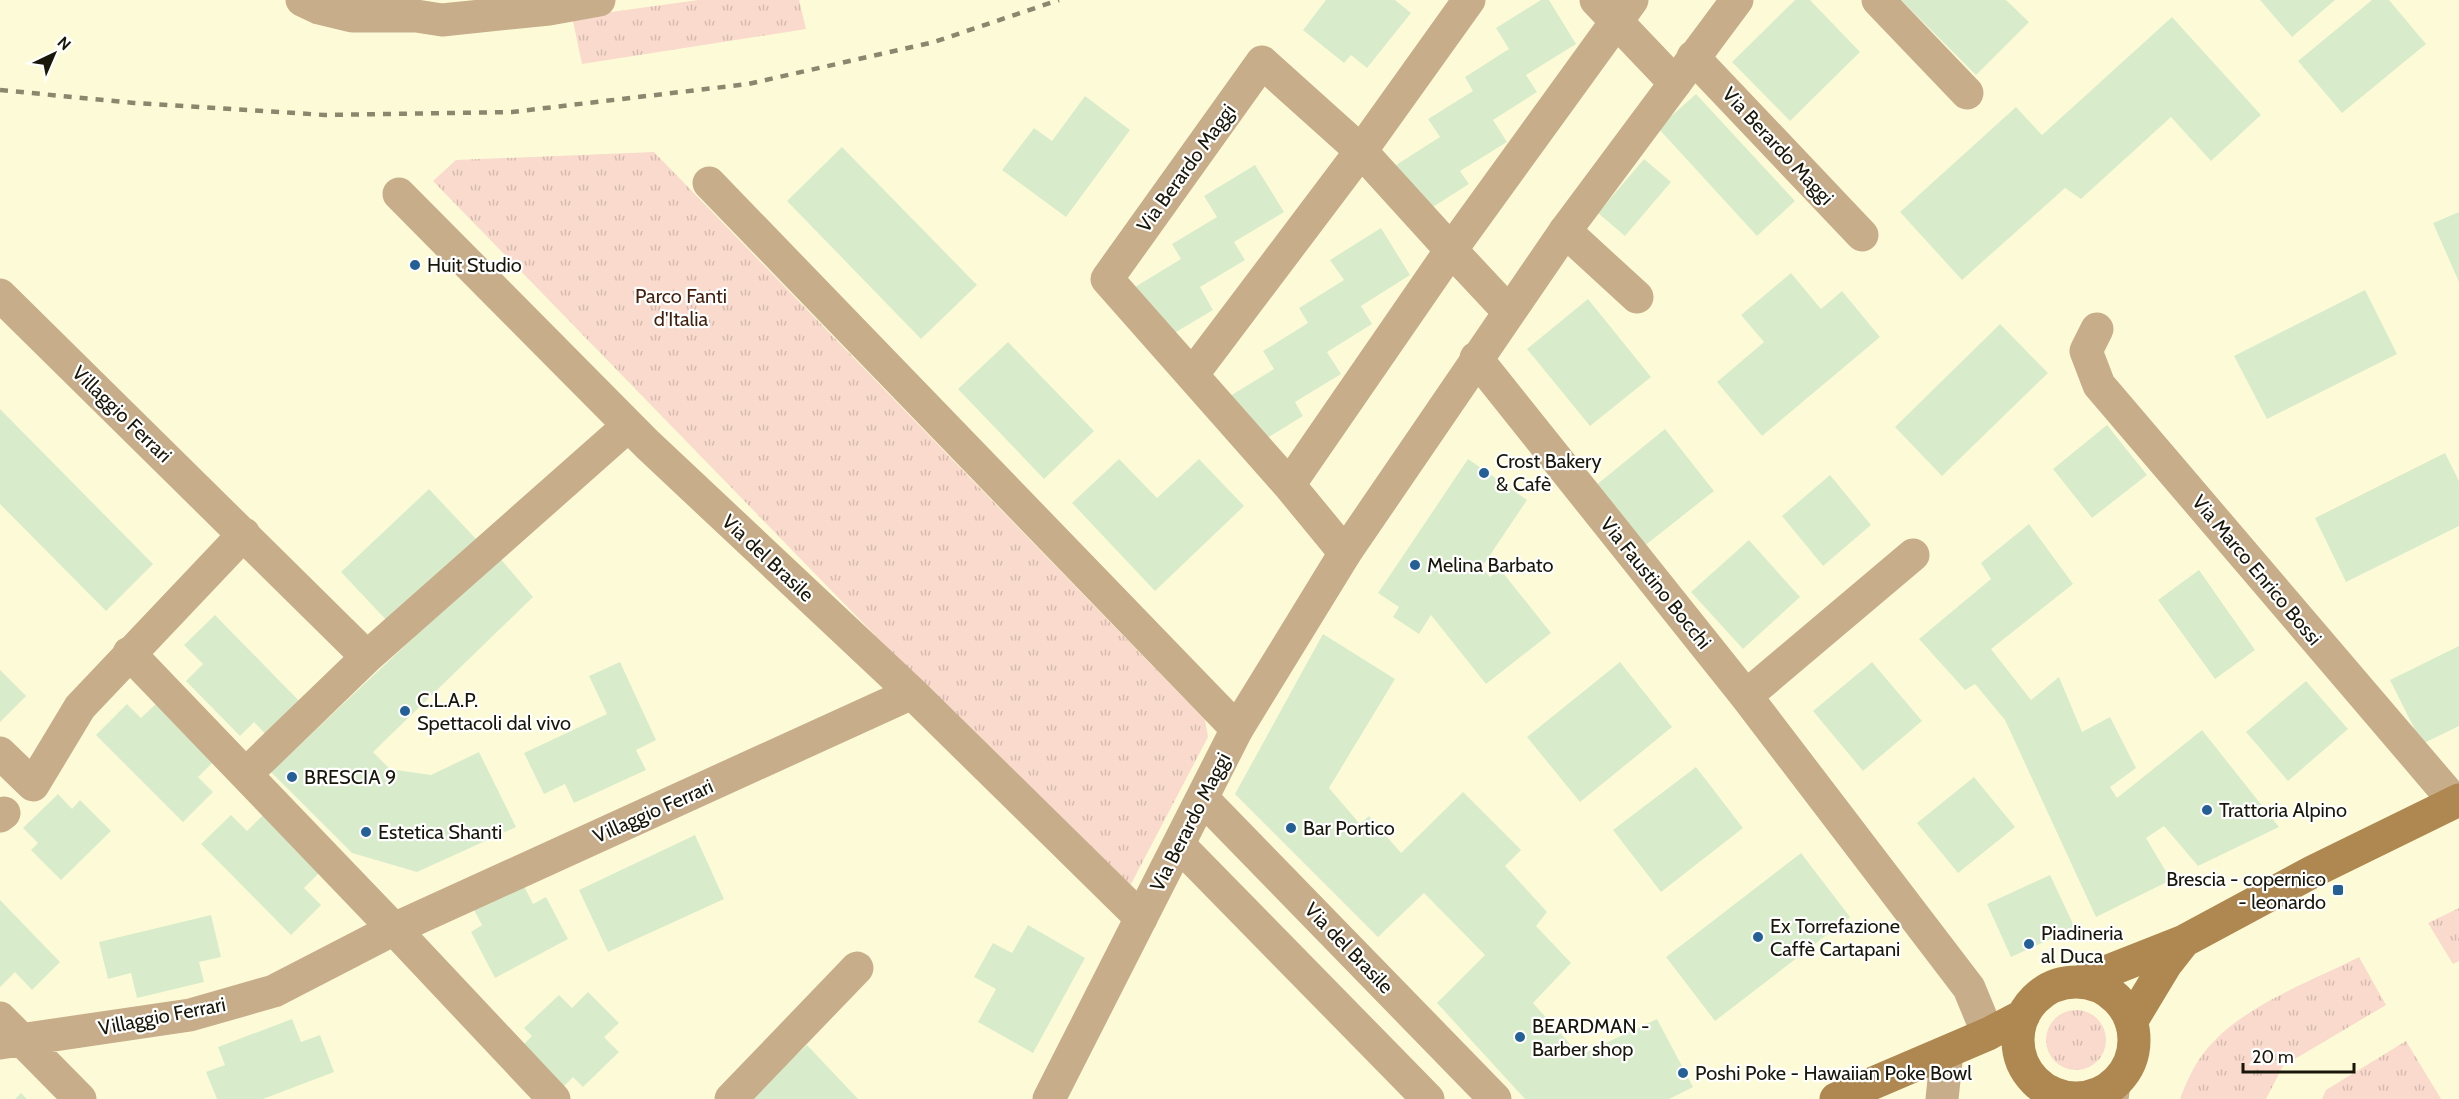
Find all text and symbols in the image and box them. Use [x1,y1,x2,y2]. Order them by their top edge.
north arrow [24,24,84,84]
text: N [53,33,75,54]
street label: Via Berardo Maggi [1717,82,1839,210]
street label: Via Berardo Maggi [1132,99,1240,237]
place label: Huit Studio [427,253,522,277]
marker: Huit Studio [408,258,422,272]
park label: Parco Fanti d'Italia [635,284,727,331]
street label: Villaggio Ferrari [67,361,177,467]
place label: Crost Bakery & Cafè [1496,449,1601,496]
marker: Crost Bakery & Cafè [1477,466,1491,480]
street label: Via Marco Enrico Bossi [2187,490,2327,650]
street label: Via del Brasile [717,509,819,607]
street label: Via Faustino Bocchi [1595,512,1717,654]
place label: Melina Barbato [1427,553,1554,577]
marker: Melina Barbato [1408,558,1422,572]
place label: C.L.A.P. Spettacoli dal vivo [417,688,571,735]
marker: C.L.A.P. Spettacoli dal vivo [398,704,412,718]
street label: Via Berardo Maggi [1145,749,1235,895]
place label: BRESCIA 9 [304,765,396,789]
marker: BRESCIA 9 [285,770,299,784]
street label: Villaggio Ferrari [589,774,717,848]
place label: Trattoria Alpino [2219,798,2347,822]
marker: Trattoria Alpino [2200,803,2214,817]
place label: Bar Portico [1303,816,1395,840]
place label: Estetica Shanti [378,820,502,844]
marker: Bar Portico [1284,821,1298,835]
marker: Estetica Shanti [359,825,373,839]
place label: Brescia - copernico - leonardo [2166,867,2326,914]
marker: Brescia - copernico - leonardo [2331,883,2345,897]
street label: Via del Brasile [1300,898,1398,998]
place label: Ex Torrefazione Caffè Cartapani [1770,914,1900,961]
place label: Piadineria al Duca [2041,921,2123,968]
marker: Ex Torrefazione Caffè Cartapani [1751,930,1765,944]
marker: Piadineria al Duca [2022,937,2036,951]
street label: Villaggio Ferrari [96,992,228,1040]
place label: BEARDMAN - Barber shop [1532,1014,1649,1061]
marker: BEARDMAN - Barber shop [1513,1030,1527,1044]
scale bar [2243,1036,2354,1074]
text: 20 m [2252,1046,2294,1068]
place label: Poshi Poke - Hawaiian Poke Bowl [1695,1061,1972,1085]
marker: Poshi Poke - Hawaiian Poke Bowl [1676,1066,1690,1080]

